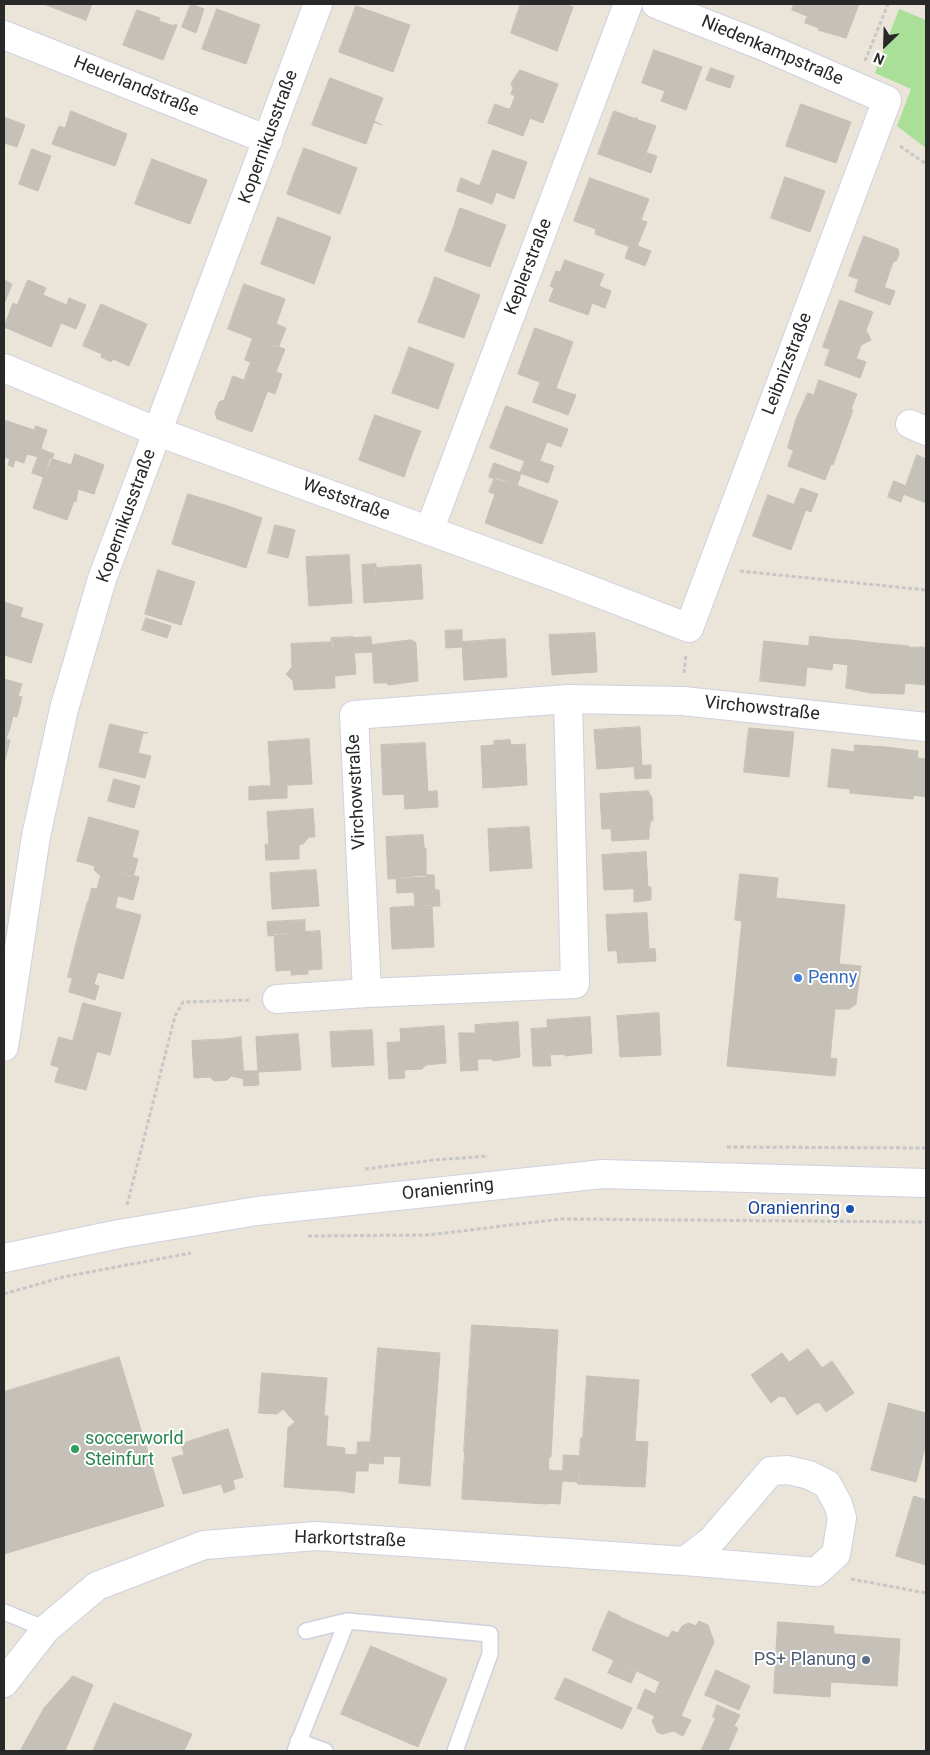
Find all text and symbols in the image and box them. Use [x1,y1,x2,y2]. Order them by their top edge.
street label: Niedenkampstraße [698,11,846,91]
north arrow [860,20,910,70]
text: N [871,49,887,68]
street label: Heuerlandstraße [70,52,202,122]
street label: Kopernikusstraße [235,67,303,207]
street label: Keplerstraße [501,216,557,318]
street label: Leibnizstraße [759,310,817,418]
street label: Kopernikusstraße [93,446,161,586]
street label: Weststraße [299,474,393,526]
street label: Virchowstraße [703,692,821,726]
street label: Virchowstraße [343,734,371,850]
place label: Penny [808,967,857,989]
marker: Penny [792,972,804,984]
street label: Oranienring [401,1174,495,1206]
place label: Oranienring [748,1198,840,1220]
marker: Oranienring [844,1203,856,1215]
place label: soccerworld Steinfurt [85,1428,184,1470]
marker: soccerworld Steinfurt [69,1443,81,1455]
street label: Harkortstraße [294,1527,406,1553]
place label: PS+ Planung [754,1649,856,1671]
marker: PS+ Planung [860,1654,872,1666]

